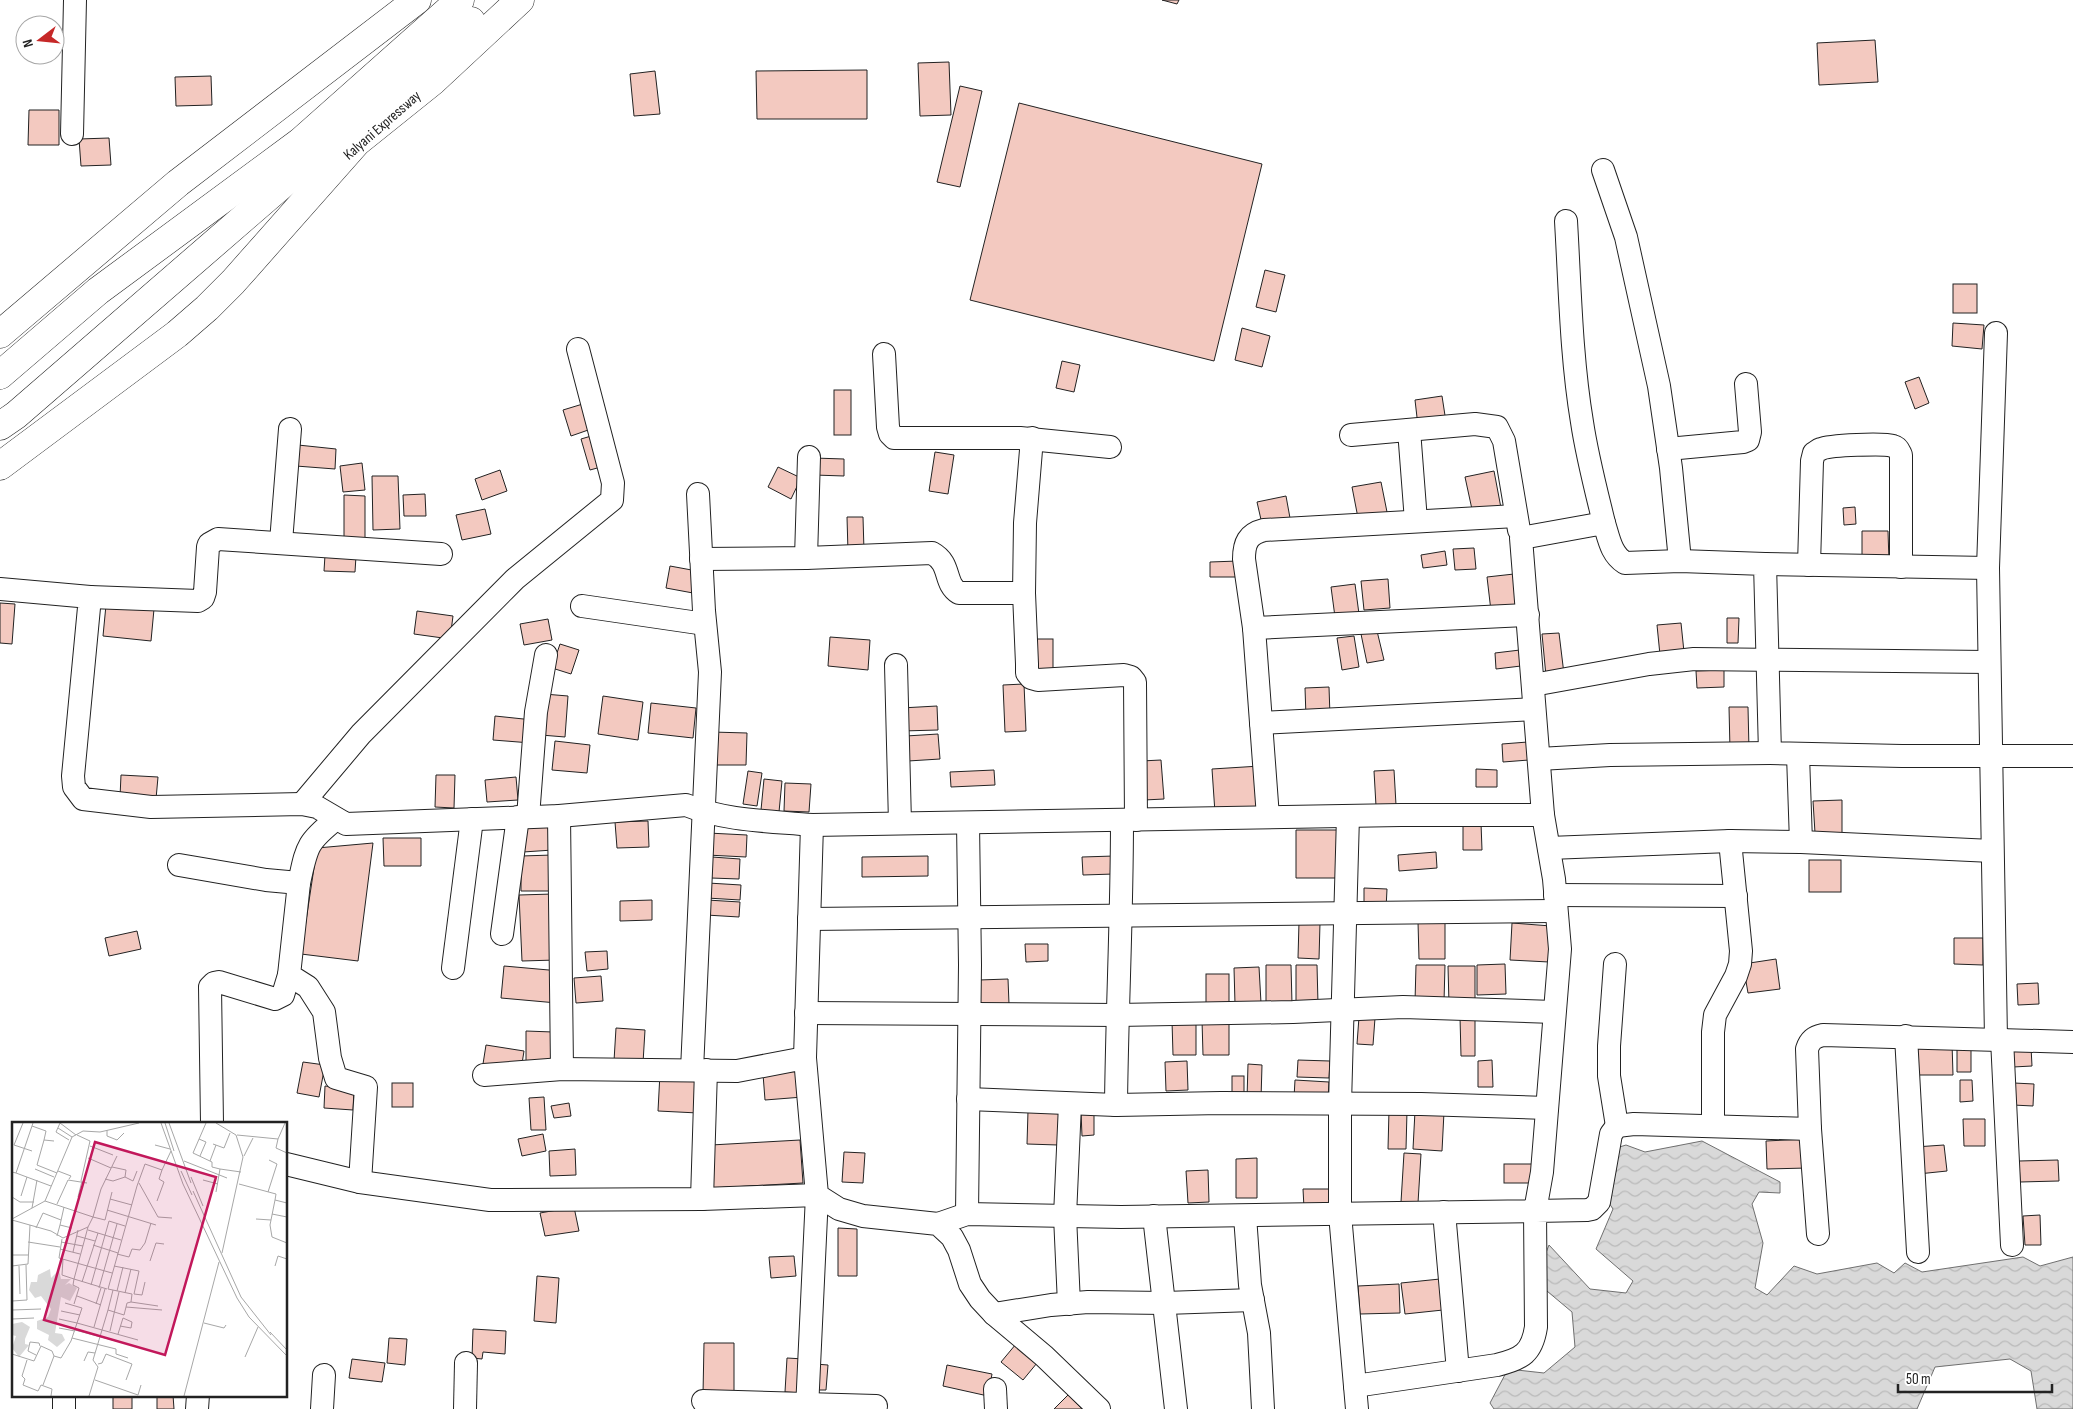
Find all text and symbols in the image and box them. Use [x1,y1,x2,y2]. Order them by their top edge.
north arrow [15,15,65,65]
text: N [19,38,37,49]
street label: Kalyani Expressway [340,86,425,164]
inset map [12,1122,288,1396]
scale bar [1898,1362,2052,1394]
text: 50 m [1906,1370,1931,1389]

